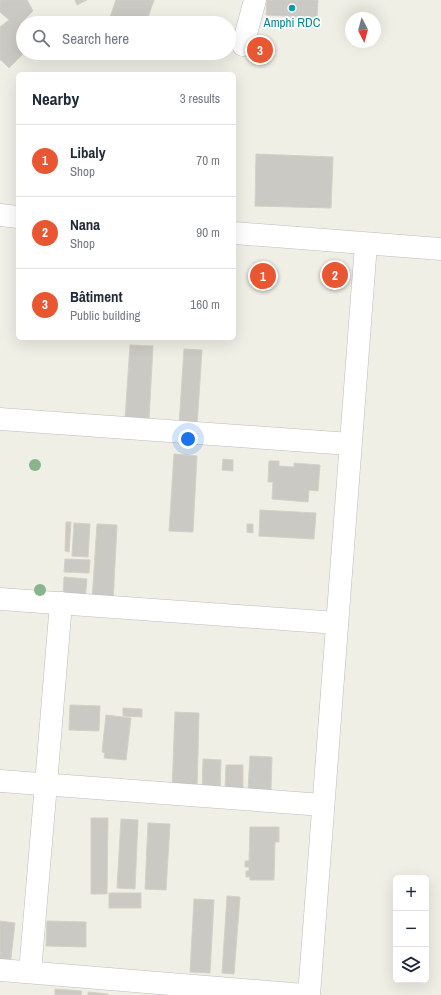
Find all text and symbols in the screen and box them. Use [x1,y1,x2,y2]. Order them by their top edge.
marker: Amphi RDC [287,3,297,13]
north arrow [345,12,381,48]
place label: Amphi RDC [263,14,321,31]
search box [16,16,236,60]
icon: search [30,27,52,49]
text: Search here [62,28,129,49]
pin: 3 [247,35,273,65]
text: Nearby [32,87,79,110]
text: 3 results [180,90,220,107]
text: Libaly [70,142,106,163]
text: 1 [42,152,48,169]
text: 70 m [196,152,220,169]
text: Shop [70,163,95,180]
text: Nana [70,214,100,235]
text: 2 [42,224,48,241]
text: 90 m [196,224,220,241]
text: Shop [70,235,95,252]
pin: 2 [322,260,348,290]
pin: 1 [250,261,276,291]
text: Bâtiment [70,286,123,307]
text: 3 [42,296,48,313]
text: 160 m [190,296,220,313]
text: Public building [70,307,141,324]
your location [178,429,198,449]
map controls [393,875,429,983]
button: + [393,875,429,911]
button: − [393,911,429,947]
button: layers [393,947,429,983]

